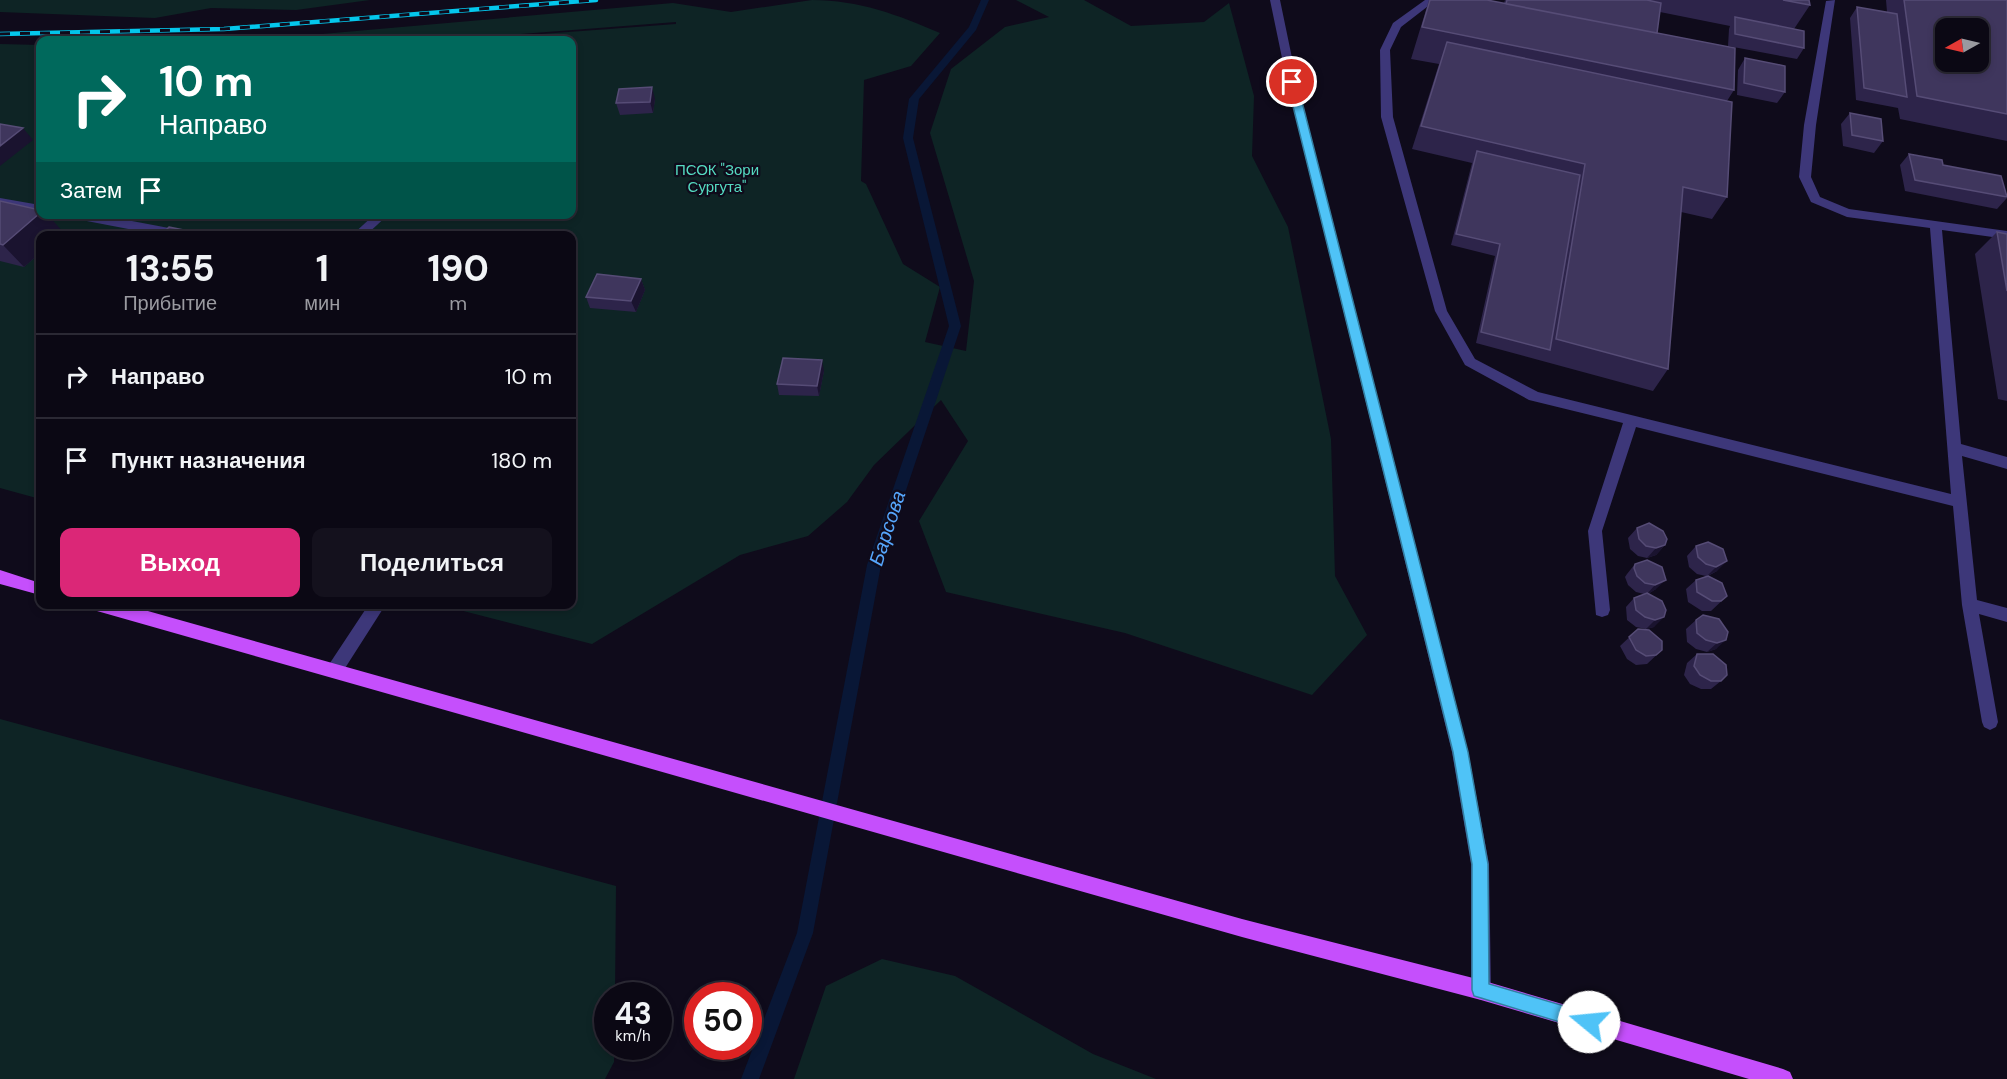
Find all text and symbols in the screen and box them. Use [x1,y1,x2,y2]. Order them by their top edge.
north arrow [1935,18,1989,72]
map controls [1935,18,1989,72]
text: 10 m [159,54,253,109]
pin [1266,56,1317,107]
icon: right [60,60,138,138]
icon: arrive [1275,65,1308,98]
text: Направо [159,107,267,142]
park label: ПСОК "Зори Сургута" [675,160,759,197]
icon: arrive [134,174,167,207]
text: Затем [60,176,122,205]
text: 13:55 [126,245,215,292]
text: 1 [316,245,329,292]
text: 190 [428,245,489,292]
text: Прибытие [123,290,217,316]
text: мин [304,290,340,316]
text: m [449,290,467,316]
icon: right [60,360,93,393]
text: Направо [111,362,205,391]
text: 10 m [505,362,552,391]
icon: arrive [60,444,93,477]
text: Пункт назначения [111,446,306,475]
text: 180 m [491,446,552,475]
water label: Барсова [863,487,911,569]
button: Выход [60,528,300,597]
button: Поделиться [312,528,552,597]
speed limit sign: 50 [684,982,762,1060]
position arrow [1557,990,1621,1054]
text: 43 [614,994,652,1033]
text: km/h [615,1026,651,1046]

